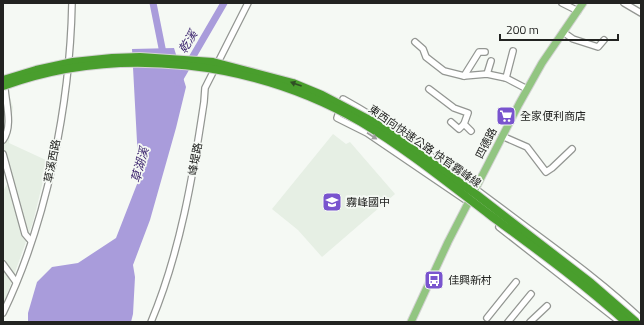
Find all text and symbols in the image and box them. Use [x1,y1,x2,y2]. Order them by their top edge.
scale bar [500,16,618,42]
text: 200 m [506,20,539,39]
water label: 乾溪 [173,25,203,57]
one-way arrow [289,80,301,86]
street label: 東西向快速公路 快官霧峰線 [365,101,485,191]
supermarket icon: 全家便利商店 [495,105,517,127]
place label: 全家便利商店 [520,108,586,124]
street label: 四德路 [471,125,501,161]
one-way arrow [366,132,377,140]
street label: 草溪西路 [40,138,64,184]
street label: 峰堤路 [184,141,206,177]
water label: 草湖溪 [126,143,154,185]
school or university icon: 霧峰國中 [321,191,343,213]
place label: 霧峰國中 [346,194,390,210]
bus stop icon: 佳興新村 [423,269,445,291]
place label: 佳興新村 [448,272,492,288]

